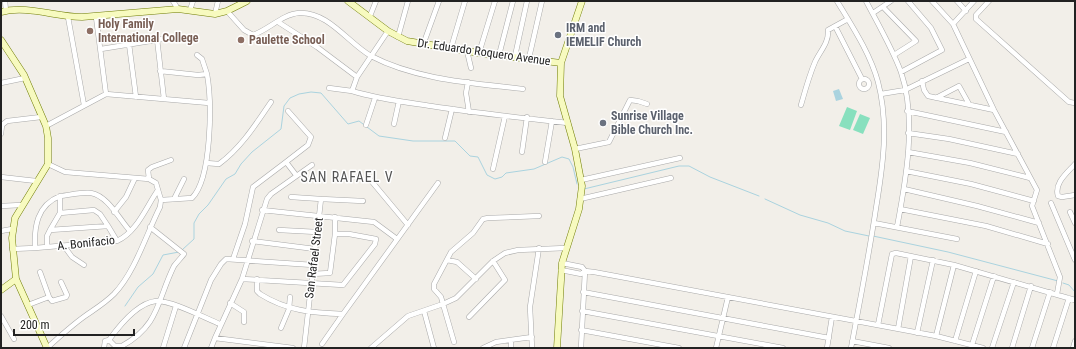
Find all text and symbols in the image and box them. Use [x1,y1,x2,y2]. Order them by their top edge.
place label: Holy Family International College [98,17,199,45]
place label: IRM and IEMELIF Church [566,21,642,49]
marker: Holy Family International College [85,26,95,36]
marker: IRM and IEMELIF Church [553,30,563,40]
place label: Paulette School [249,33,325,47]
marker: Paulette School [236,35,246,45]
street label: Dr. Eduardo Roquero Avenue [417,36,552,68]
place label: Sunrise Village Bible Church Inc. [611,109,693,137]
marker: Sunrise Village Bible Church Inc. [598,118,608,128]
district label: SAN RAFAEL V [300,169,394,185]
street label: San Rafael Street [302,216,326,299]
street label: A. Bonifacio [57,233,115,253]
scale bar [14,311,134,337]
text: 200 m [20,318,50,332]

